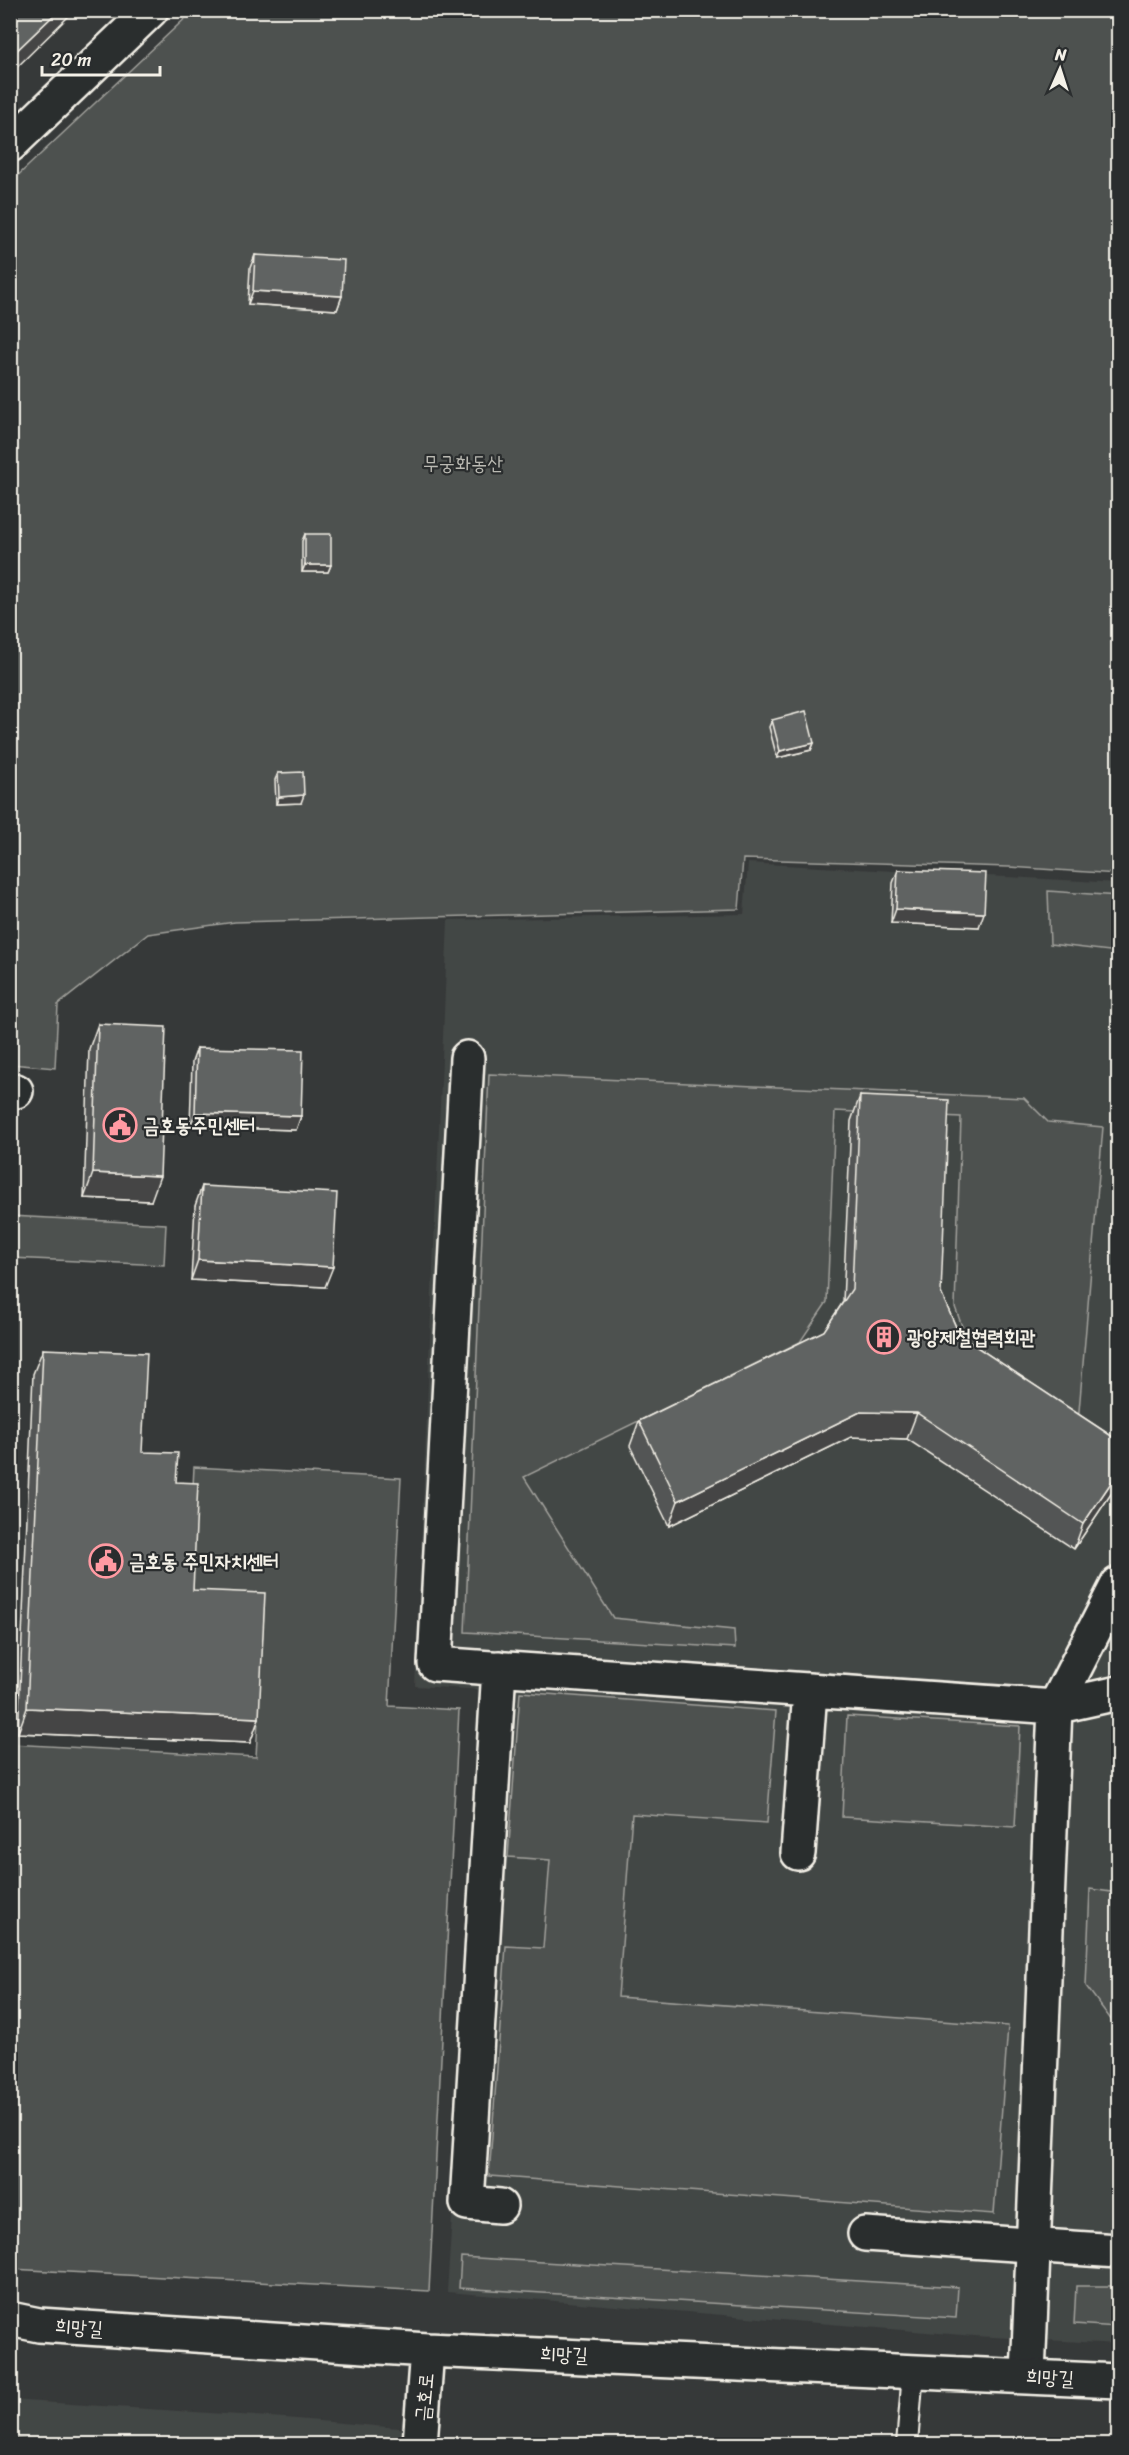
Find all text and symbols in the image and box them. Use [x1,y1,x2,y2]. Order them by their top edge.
scale bar [42,39,160,77]
north arrow [1030,39,1090,99]
text: N [1053,40,1068,69]
text: 20 m [51,44,91,76]
park label: 무궁화동산 [423,446,503,481]
public building icon: 금호동주민센터 [102,1107,138,1143]
place label: 금호동주민센터 [143,1108,256,1143]
building icon: 광양제철협력회관 [866,1319,902,1355]
place label: 광양제철협력회관 [907,1320,1036,1355]
public building icon: 금호동 주민자치센터 [88,1543,124,1579]
place label: 금호동 주민자치센터 [129,1544,279,1579]
street label: 희망길 [54,2308,104,2347]
street label: 희망길 [539,2336,589,2373]
street label: 희망길 [1025,2359,1075,2396]
street label: 금호로 [405,2371,444,2423]

